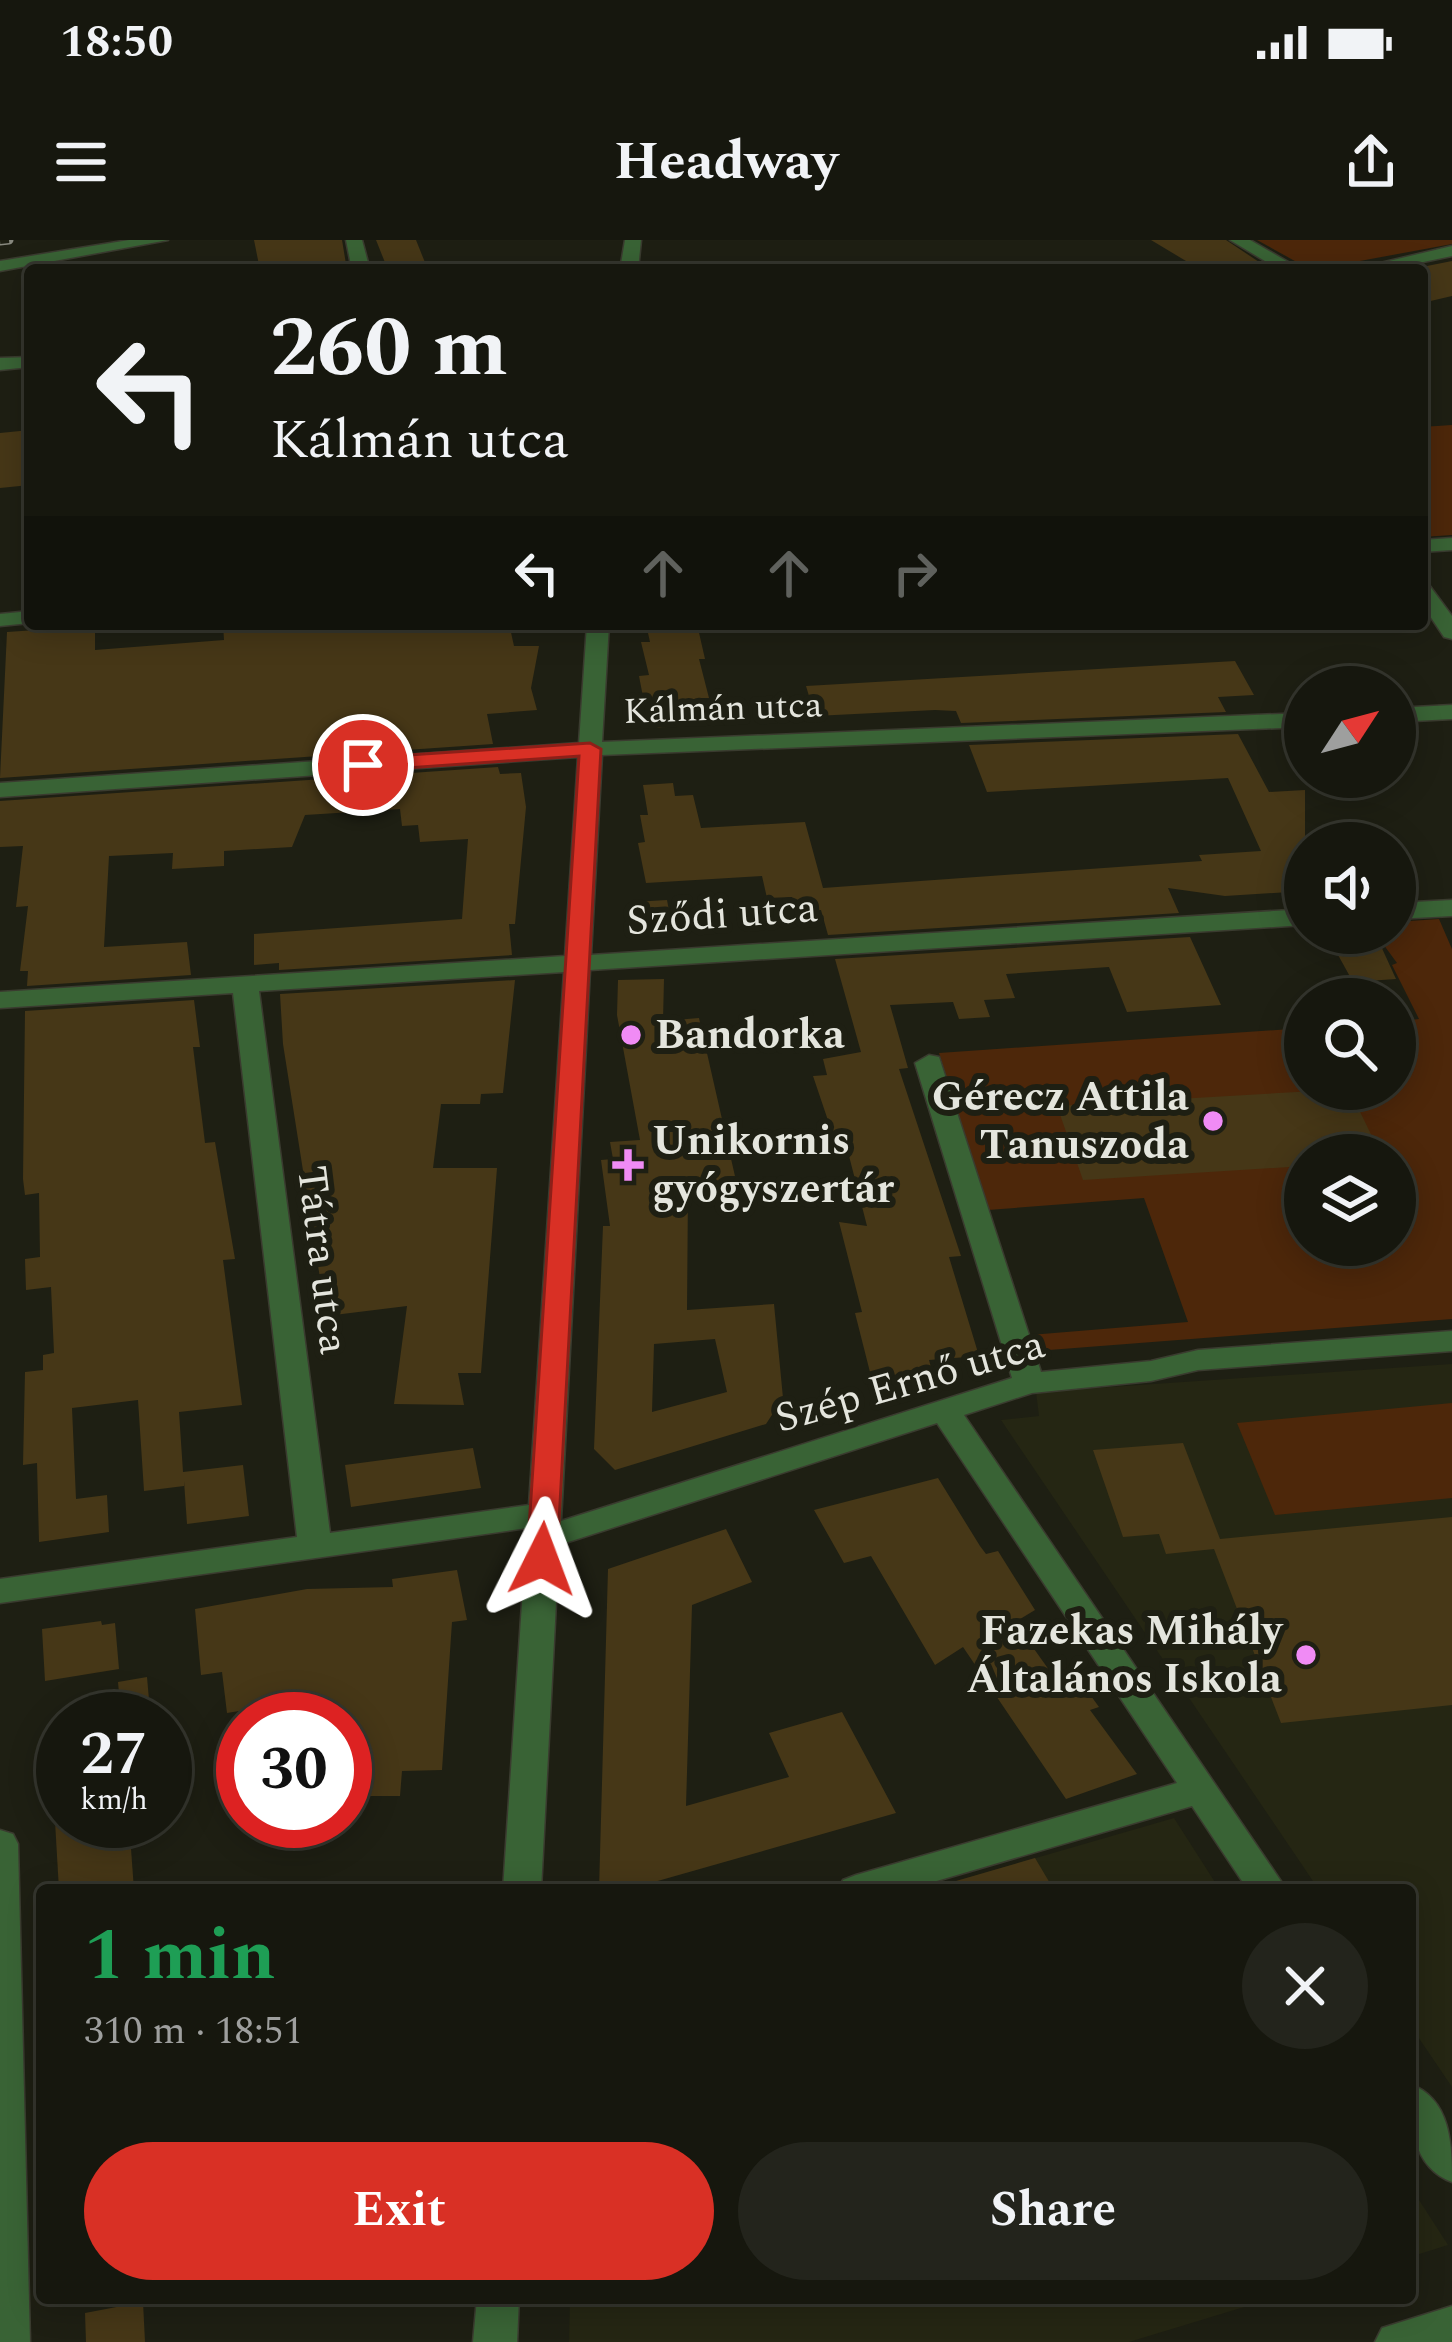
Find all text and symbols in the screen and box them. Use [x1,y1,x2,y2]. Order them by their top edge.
text: 18:50 [60,8,173,77]
text: Headway [614,121,838,203]
icon: menu [48,129,114,195]
icon: share [1338,129,1404,195]
text: 260 m [270,285,508,413]
icon: left [72,312,228,468]
text: Kálmán utca [270,400,569,482]
icon: left [504,540,570,606]
icon: ahead [630,540,696,606]
icon: ahead [756,540,822,606]
icon: right [882,540,948,606]
north arrow [1284,666,1416,798]
map controls [1284,666,1416,1266]
street label: Kálmán utca [622,678,824,740]
pin [312,714,414,816]
icon: arrive [330,732,396,798]
button: sound [1284,822,1416,954]
street label: Sződi utca [624,877,820,953]
button: search [1284,978,1416,1110]
place label: Bandorka [655,1004,845,1067]
marker: Bandorka [618,1022,644,1048]
place label: Gérecz Attila Tanuszoda [932,1066,1189,1177]
marker: Gérecz Attila Tanuszoda [1200,1108,1226,1134]
place label: Unikornis gyógyszertár [652,1110,894,1221]
button: layers [1284,1134,1416,1266]
marker: Unikornis gyógyszertár [615,1152,641,1178]
street label: Tátra utca [279,1162,365,1358]
street label: Szép Ernő utca [768,1313,1053,1451]
position arrow [479,1496,605,1622]
place label: Fazekas Mihály Általános Iskola [967,1600,1284,1711]
marker: Fazekas Mihály Általános Iskola [1293,1642,1319,1668]
speed limit sign: 30 [216,1692,372,1848]
text: 27 [80,1709,148,1801]
text: km/h [80,1777,148,1823]
text: 1 min [84,1902,276,2011]
button: close [1242,1923,1368,2049]
text: 310 m · 18:51 [84,2002,303,2061]
button: Exit [84,2142,714,2280]
button: Share [738,2142,1368,2280]

